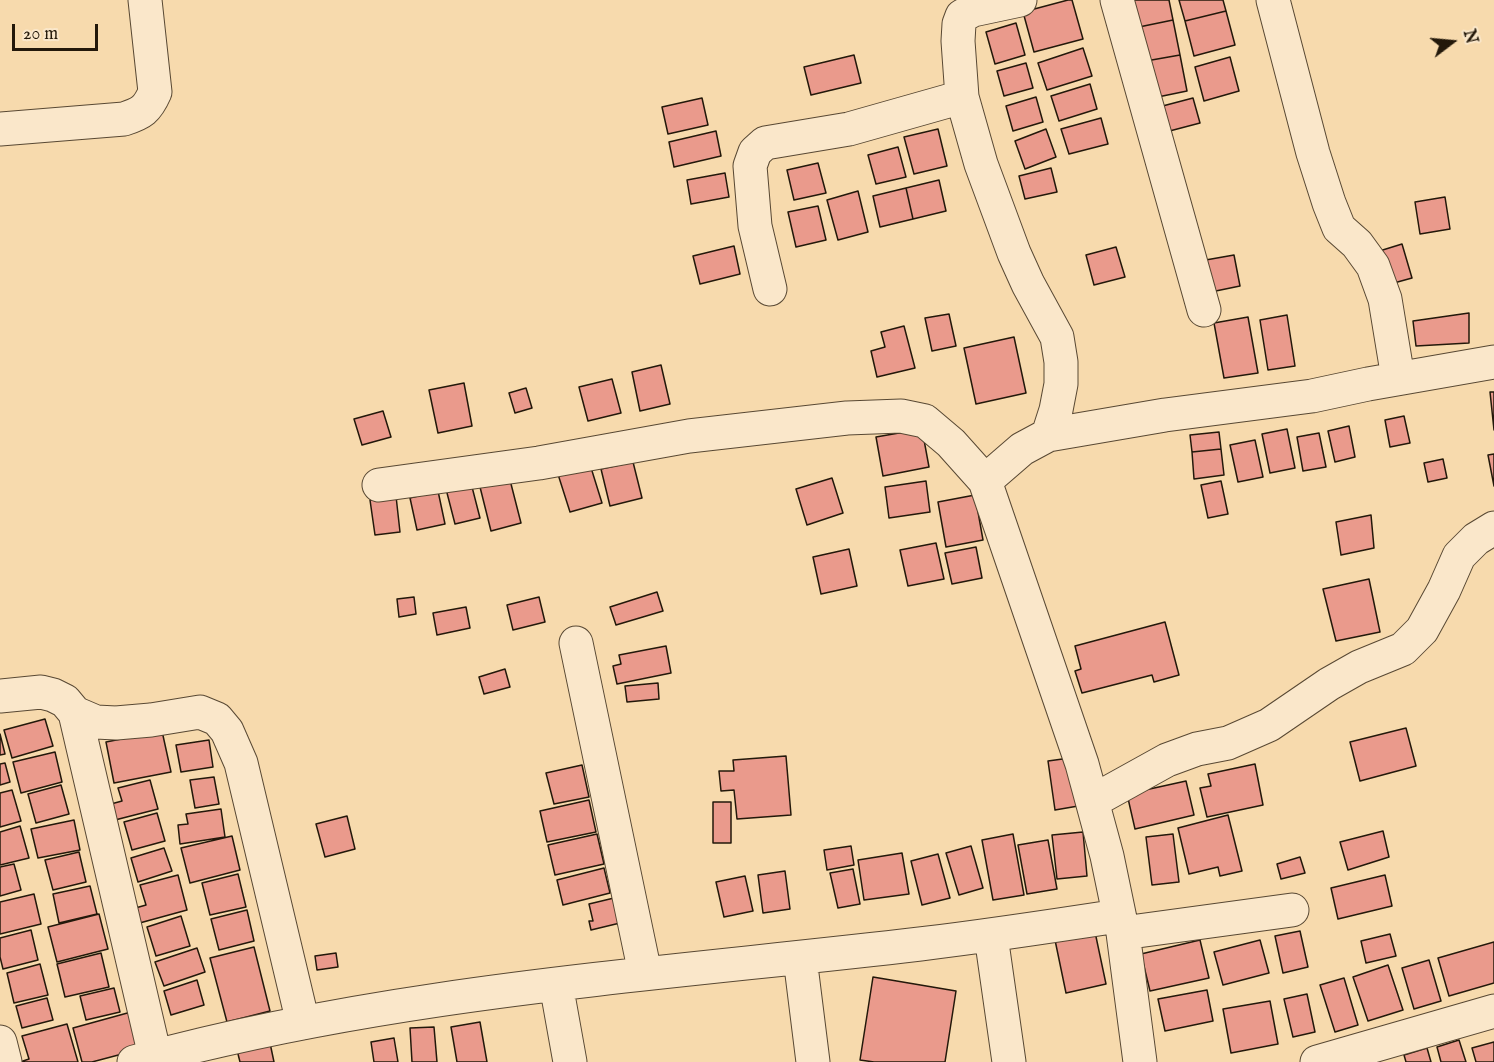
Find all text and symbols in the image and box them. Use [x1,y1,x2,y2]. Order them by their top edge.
scale bar [15,12,100,50]
north arrow [1422,12,1482,72]
text: 20 m [23,23,58,46]
text: N [1458,28,1481,46]

